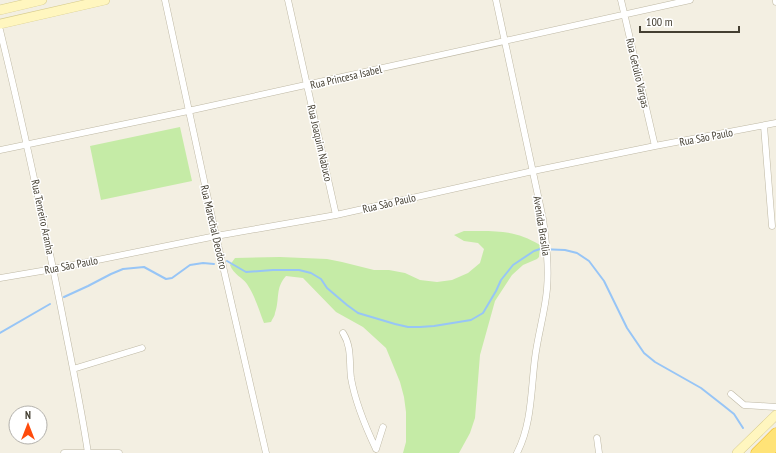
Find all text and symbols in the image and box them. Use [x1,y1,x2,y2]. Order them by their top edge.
scale bar [640,8,739,34]
text: 100 m [646,14,673,29]
street label: Rua Getúlio Vargas [623,37,653,110]
street label: Rua Princesa Isabel [309,62,384,92]
street label: Rua Joaquim Nabuco [304,103,336,183]
street label: Rua São Paulo [678,125,734,149]
street label: Rua Tenreiro Aranha [28,178,58,256]
street label: Rua Marechal Deodoro [198,184,231,271]
street label: Rua São Paulo [361,190,417,216]
street label: Avenida Brasília [530,195,554,257]
street label: Rua São Paulo [43,253,99,277]
north arrow [8,405,48,445]
text: N [25,408,31,422]

